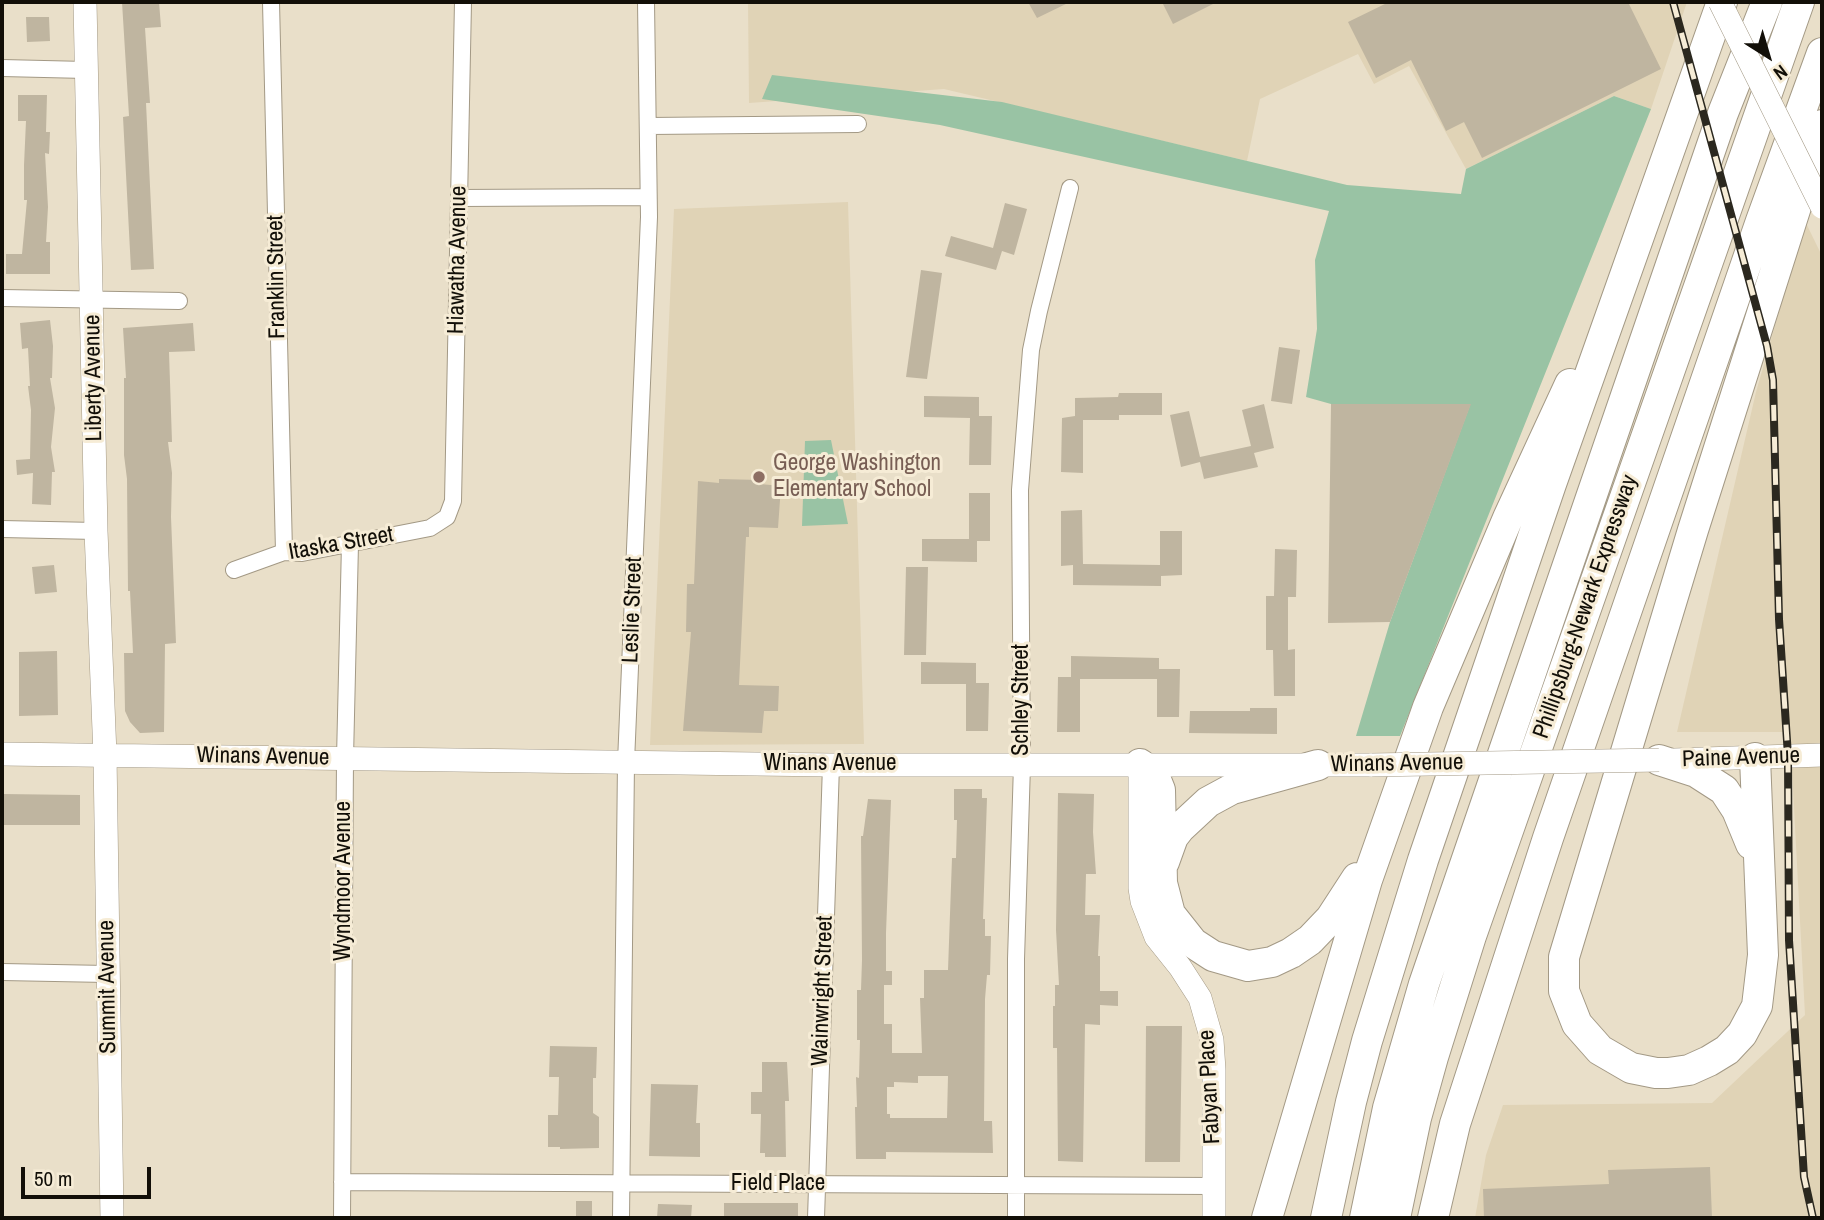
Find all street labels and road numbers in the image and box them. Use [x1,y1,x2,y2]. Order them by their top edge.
street label: Hiawatha Avenue [443,185,473,335]
street label: Franklin Street [262,215,292,339]
street label: Liberty Avenue [79,314,109,442]
street label: Phillipsburg-Newark Expressway [1528,472,1644,742]
street label: Itaska Street [286,521,396,567]
street label: Leslie Street [617,557,649,663]
street label: Schley Street [1008,644,1036,756]
street label: Winans Avenue [196,742,330,772]
street label: Paine Avenue [1681,742,1801,774]
street label: Winans Avenue [1330,749,1464,779]
street label: Winans Avenue [764,750,896,778]
street label: Wyndmoor Avenue [330,801,358,961]
street label: Wainwright Street [807,915,839,1067]
street label: Summit Avenue [93,920,123,1054]
street label: Fabyan Place [1193,1029,1227,1145]
street label: Field Place [731,1170,825,1198]

